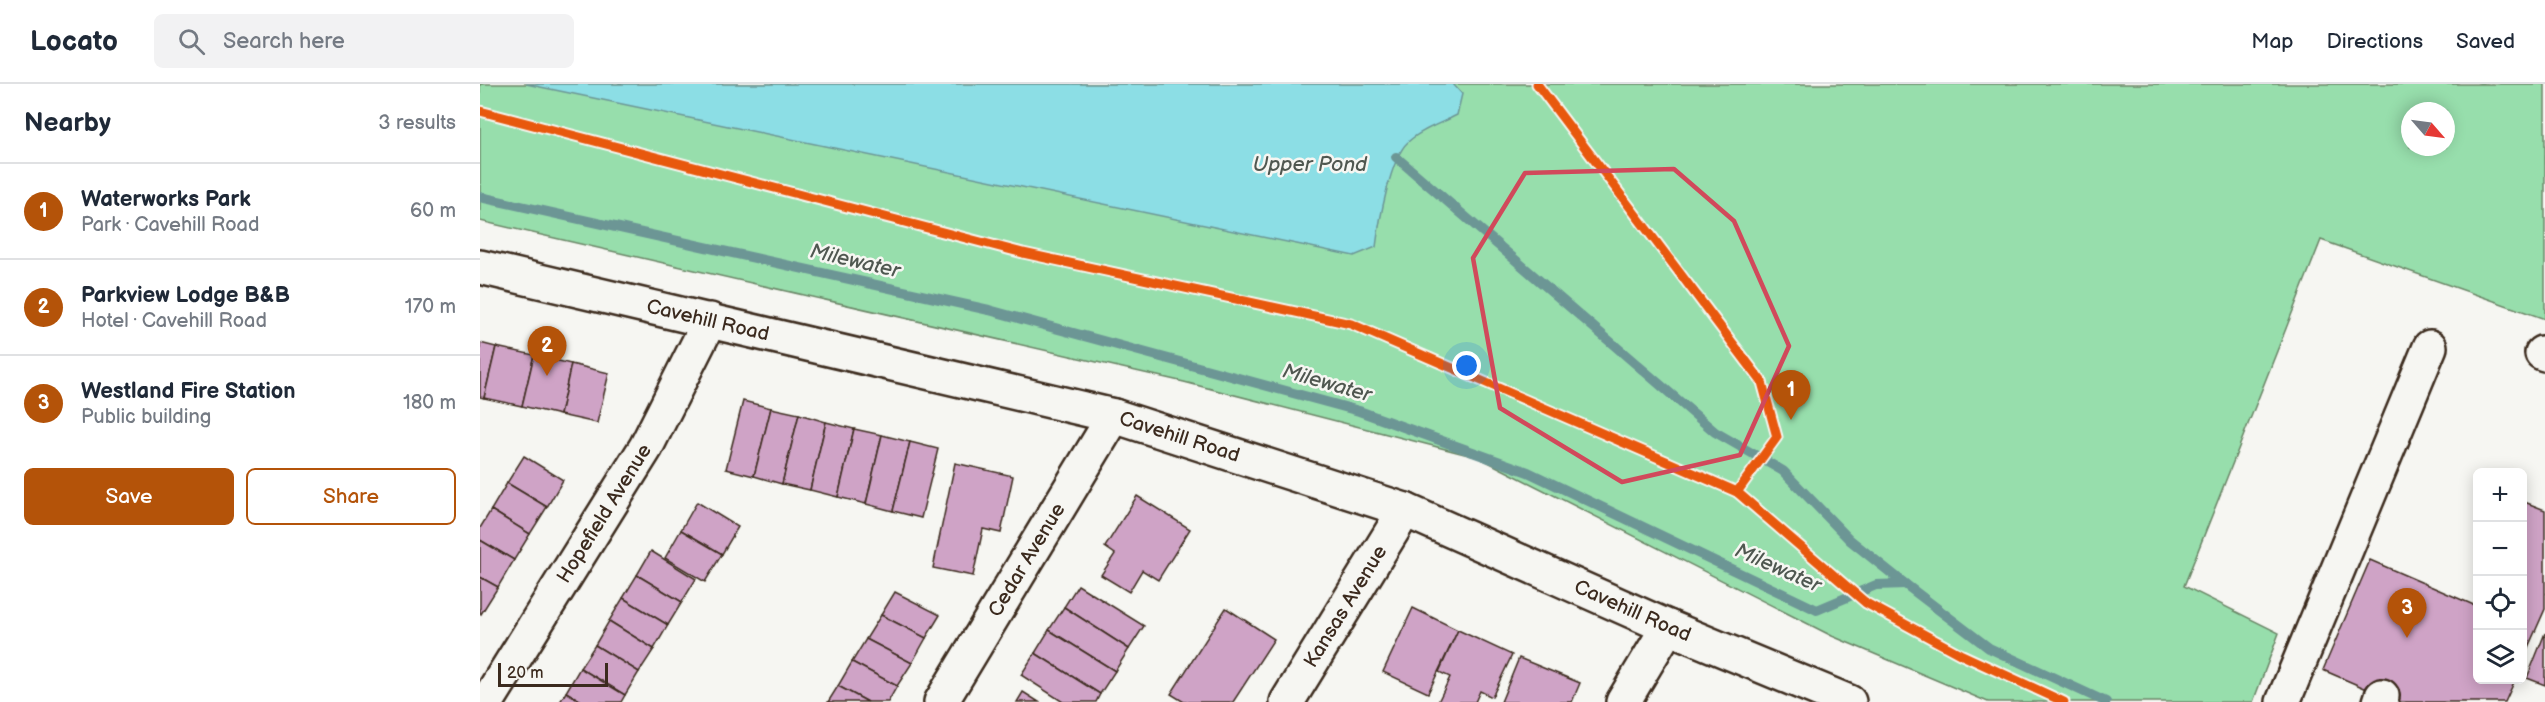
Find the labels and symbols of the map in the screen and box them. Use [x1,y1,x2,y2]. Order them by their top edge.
north arrow [2401,102,2455,156]
water label: Upper Pond [1253,152,1368,177]
water label: Milewater [808,239,904,284]
street label: Cavehill Road [644,295,772,347]
pin: 2 [528,326,566,376]
your location [1452,351,1481,380]
water label: Milewater [1280,358,1376,408]
pin: 1 [1772,370,1810,420]
street label: Cavehill Road [1116,406,1243,468]
street label: Hopefield Avenue [552,440,657,588]
street label: Cedar Avenue [983,499,1071,621]
water label: Milewater [1731,538,1826,599]
street label: Kansas Avenue [1299,541,1392,672]
street label: Cavehill Road [1570,575,1695,647]
pin: 3 [2388,588,2426,638]
scale bar [498,660,608,688]

